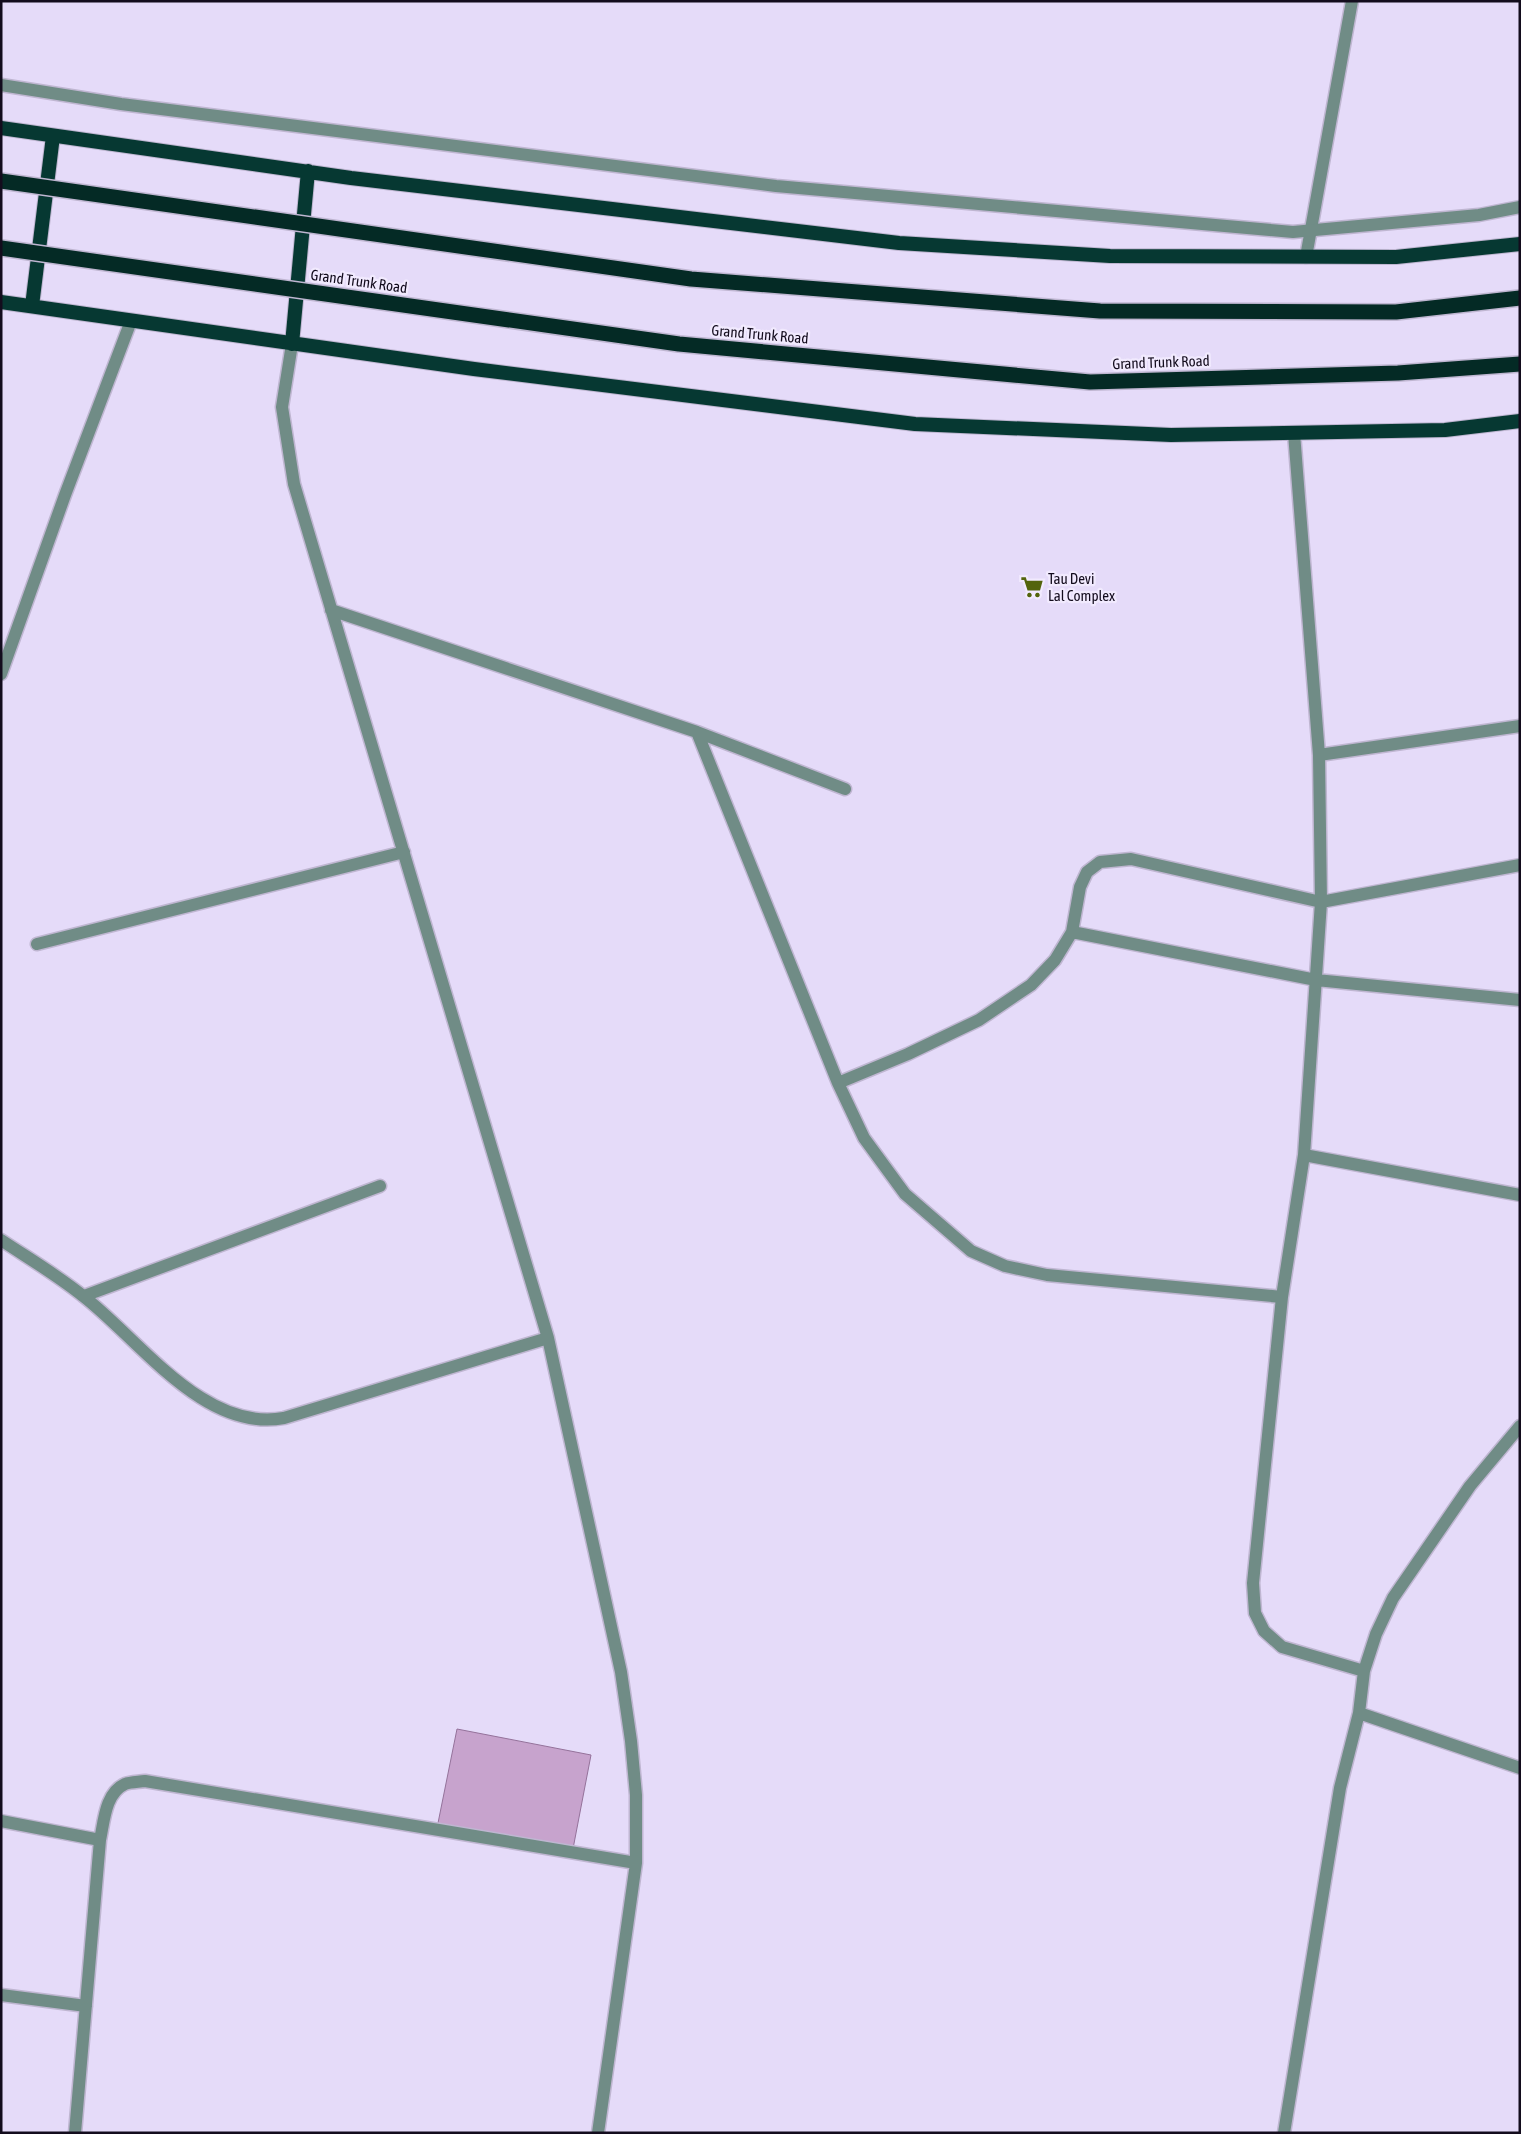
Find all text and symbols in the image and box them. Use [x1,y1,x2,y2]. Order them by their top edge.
street label: Grand Trunk Road [310,266,408,296]
street label: Grand Trunk Road [711,321,809,347]
street label: Grand Trunk Road [1112,352,1210,372]
place label: Tau Devi Lal Complex [1048,570,1115,604]
supermarket icon: Tau Devi Lal Complex [1019,574,1045,600]

